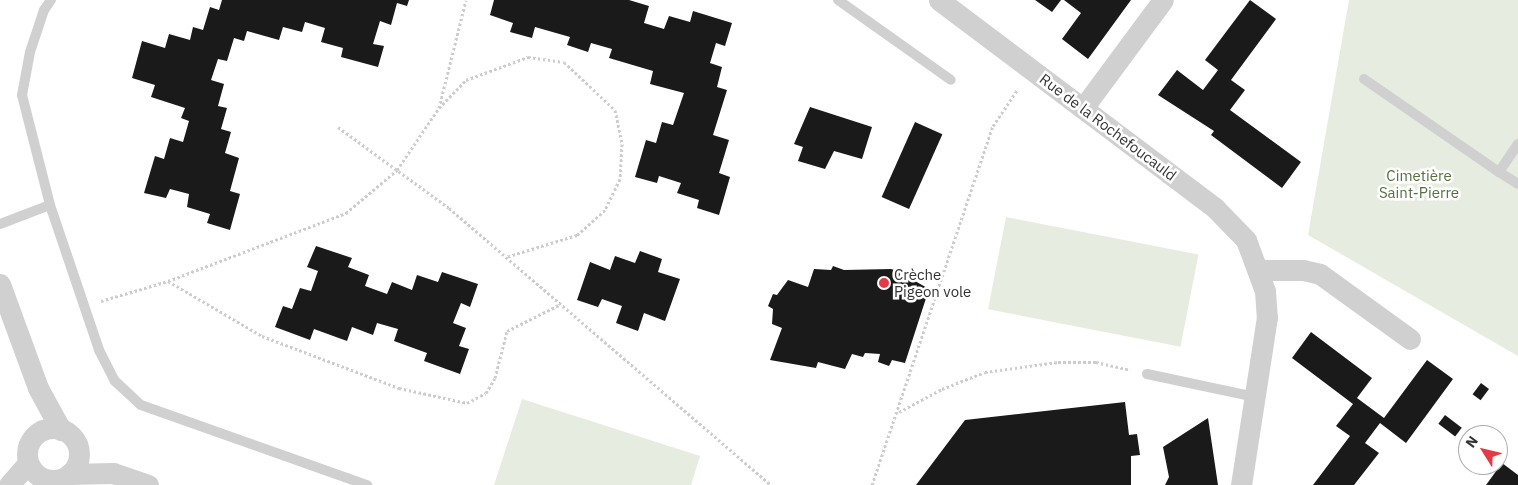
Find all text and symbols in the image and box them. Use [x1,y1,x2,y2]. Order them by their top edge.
street label: Rue de la Rochefoucauld [1036,70,1180,184]
park label: Cimetière Saint-Pierre [1379,166,1459,201]
place label: Crèche Pigeon vole [894,265,971,300]
marker: Crèche Pigeon vole [878,277,890,289]
north arrow [1458,425,1508,475]
text: N [1461,432,1482,451]

